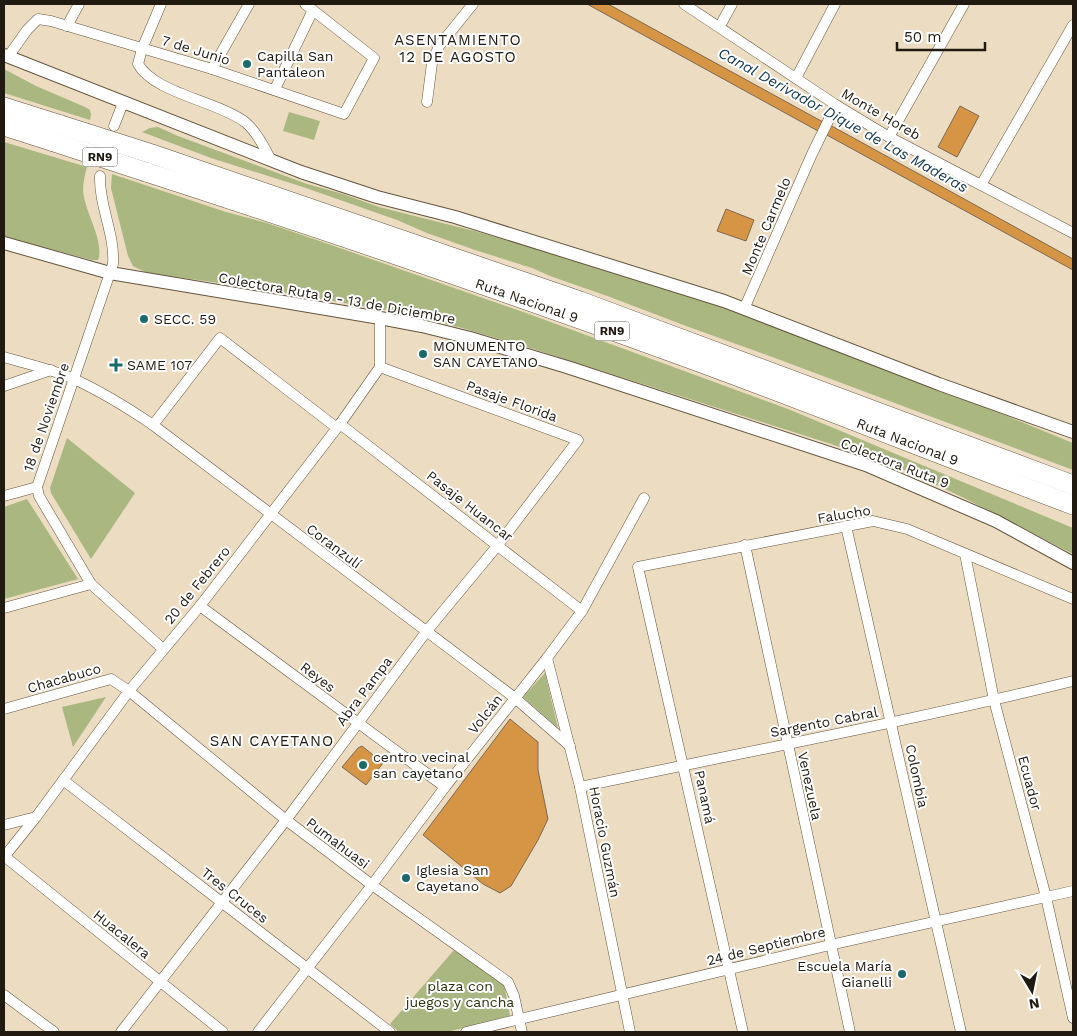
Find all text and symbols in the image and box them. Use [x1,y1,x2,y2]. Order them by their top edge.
scale bar [897,20,984,52]
text: 50 m [904,28,941,46]
district label: ASENTAMIENTO 12 DE AGOSTO [394,31,522,66]
street label: 7 de Junio [160,32,232,68]
water label: Canal Derivador Dique de Las Maderas [715,44,971,197]
place label: Capilla San Pantaleon [257,48,333,80]
marker: Capilla San Pantaleon [241,58,253,70]
street label: Monte Horeb [839,85,923,143]
road number: RN9 [82,148,118,166]
street label: Monte Carmelo [738,175,794,277]
street label: Colectora Ruta 9 - 13 de Diciembre [217,269,457,327]
street label: Ruta Nacional 9 [473,275,581,326]
place label: SECC. 59 [154,311,216,327]
marker: SECC. 59 [138,313,150,325]
road number: RN9 [594,322,630,341]
place label: MONUMENTO SAN CAYETANO [433,338,538,370]
marker: MONUMENTO SAN CAYETANO [417,348,429,360]
place label: SAME 107 [127,357,192,373]
marker: SAME 107 [109,358,123,372]
street label: 18 de Noviembre [20,361,72,473]
street label: Pasaje Florida [464,377,560,425]
street label: Ruta Nacional 9 [854,415,961,468]
street label: Colectora Ruta 9 [838,435,952,491]
street label: Pasaje Huancar [424,467,517,545]
street label: Falucho [816,502,872,526]
street label: Coranzulí [304,520,365,572]
street label: 20 de Febrero [161,543,233,627]
street label: Abra Pampa [333,653,395,729]
street label: Reyes [297,659,339,695]
street label: Chacabuco [25,660,103,696]
street label: Volcán [465,691,505,737]
street label: Sargento Cabral [769,704,880,740]
district label: SAN CAYETANO [210,732,334,750]
street label: Colombia [902,743,932,809]
place label: centro vecinal san cayetano [373,749,470,781]
street label: Venezuela [795,750,825,822]
street label: Ecuador [1015,754,1045,812]
marker: centro vecinal san cayetano [357,759,369,771]
street label: Panamá [692,769,718,825]
street label: Horacio Guzmán [586,785,624,899]
street label: Pumahuasi [303,814,373,872]
place label: Iglesia San Cayetano [416,862,489,894]
street label: Tres Cruces [198,864,272,926]
marker: Iglesia San Cayetano [400,872,412,884]
street label: Huacalera [90,906,154,962]
street label: 24 de Septiembre [705,924,827,968]
place label: Escuela María Gianelli [797,958,892,990]
north arrow [1007,966,1057,1016]
marker: Escuela María Gianelli [896,968,908,980]
park label: plaza con juegos y cancha [404,978,514,1010]
text: N [1028,995,1041,1013]

